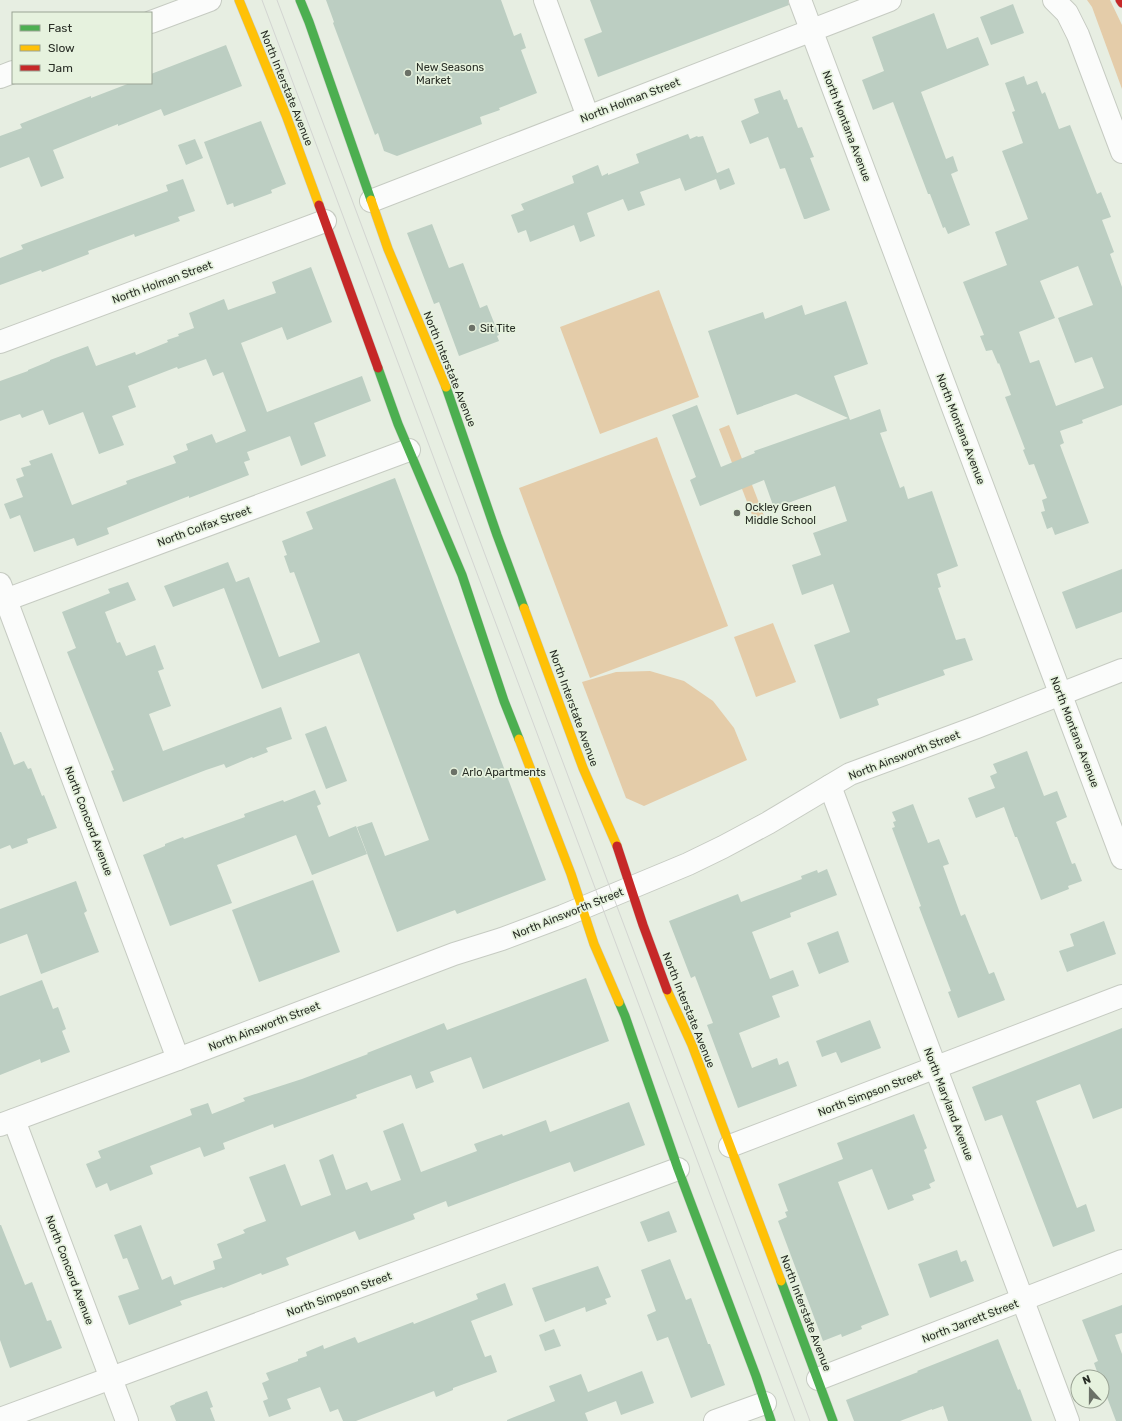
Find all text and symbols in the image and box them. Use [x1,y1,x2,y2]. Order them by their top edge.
legend [12,12,152,84]
text: Fast [48,21,72,35]
street label: North Interstate Avenue [257,29,316,148]
text: Slow [48,41,75,55]
text: Jam [48,61,73,75]
place label: New Seasons Market [416,61,485,87]
marker: New Seasons Market [403,68,413,78]
street label: North Montana Avenue [819,69,874,183]
street label: North Holman Street [579,75,682,125]
street label: North Holman Street [110,258,215,307]
street label: North Interstate Avenue [420,310,479,429]
place label: Sit Tite [480,322,516,335]
marker: Sit Tite [467,323,477,333]
street label: North Montana Avenue [933,372,988,486]
place label: Ockley Green Middle School [745,501,816,527]
street label: North Colfax Street [156,503,253,549]
marker: Ockley Green Middle School [732,508,742,518]
street label: North Interstate Avenue [546,648,601,768]
street label: North Montana Avenue [1047,675,1102,789]
street label: North Ainsworth Street [847,728,962,783]
street label: North Concord Avenue [62,765,115,878]
place label: Arlo Apartments [462,766,546,779]
marker: Arlo Apartments [449,767,459,777]
street label: North Ainsworth Street [511,885,626,942]
street label: North Interstate Avenue [659,951,718,1070]
street label: North Ainsworth Street [207,999,322,1054]
street label: North Maryland Avenue [921,1046,976,1162]
street label: North Simpson Street [816,1067,925,1119]
street label: North Concord Avenue [43,1214,96,1327]
street label: North Interstate Avenue [777,1253,834,1373]
street label: North Simpson Street [285,1269,394,1320]
street label: North Jarrett Street [920,1297,1021,1346]
north arrow [1070,1369,1110,1409]
text: N [1081,1373,1093,1388]

